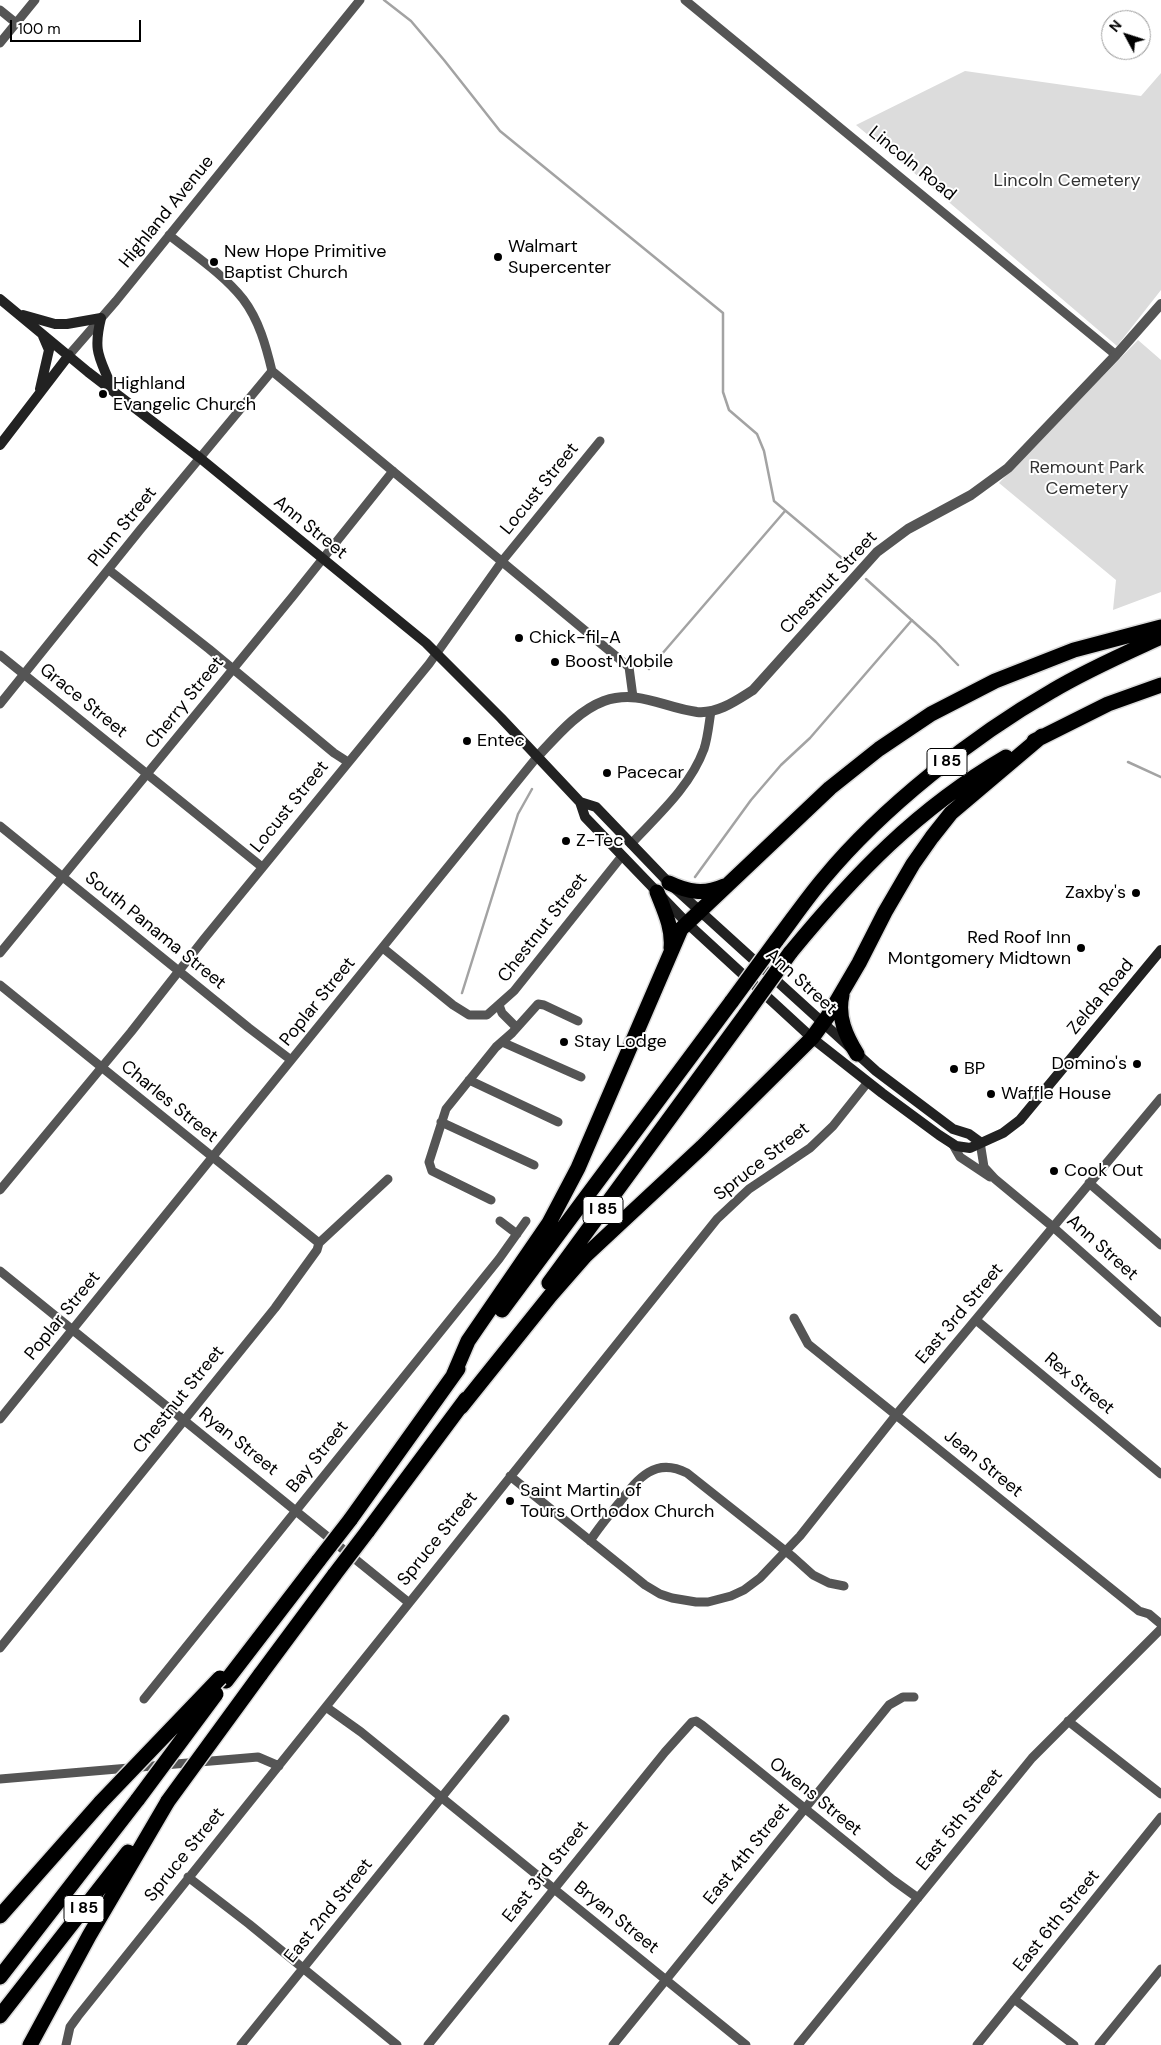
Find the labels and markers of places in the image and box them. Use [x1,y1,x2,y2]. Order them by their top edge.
place label: Walmart Supercenter [508,236,611,278]
place label: New Hope Primitive Baptist Church [224,241,386,284]
marker: Walmart Supercenter [492,251,504,263]
marker: New Hope Primitive Baptist Church [208,256,220,268]
place label: Highland Evangelic Church [113,373,256,416]
marker: Highland Evangelic Church [97,388,109,400]
place label: Chick-fil-A [529,627,621,649]
marker: Chick-fil-A [513,632,525,644]
place label: Boost Mobile [565,651,673,673]
marker: Boost Mobile [549,656,561,668]
place label: Entec [477,730,525,752]
marker: Entec [461,735,473,747]
place label: Pacecar [617,762,684,784]
marker: Pacecar [601,767,613,779]
place label: Z-Tec [576,830,624,852]
marker: Z-Tec [560,835,572,847]
place label: Zaxby's [1065,882,1126,904]
marker: Zaxby's [1130,887,1142,899]
place label: Red Roof Inn Montgomery Midtown [888,927,1071,970]
marker: Red Roof Inn Montgomery Midtown [1075,942,1087,954]
place label: Stay Lodge [574,1031,667,1053]
marker: Stay Lodge [558,1036,570,1048]
place label: Domino's [1051,1053,1127,1075]
place label: BP [964,1058,985,1080]
marker: Domino's [1131,1058,1143,1070]
marker: BP [948,1063,960,1075]
place label: Waffle House [1001,1083,1111,1105]
marker: Waffle House [985,1088,997,1100]
place label: Cook Out [1064,1160,1143,1182]
marker: Cook Out [1048,1165,1060,1177]
place label: Saint Martin of Tours Orthodox Church [520,1480,714,1522]
marker: Saint Martin of Tours Orthodox Church [504,1495,516,1507]

